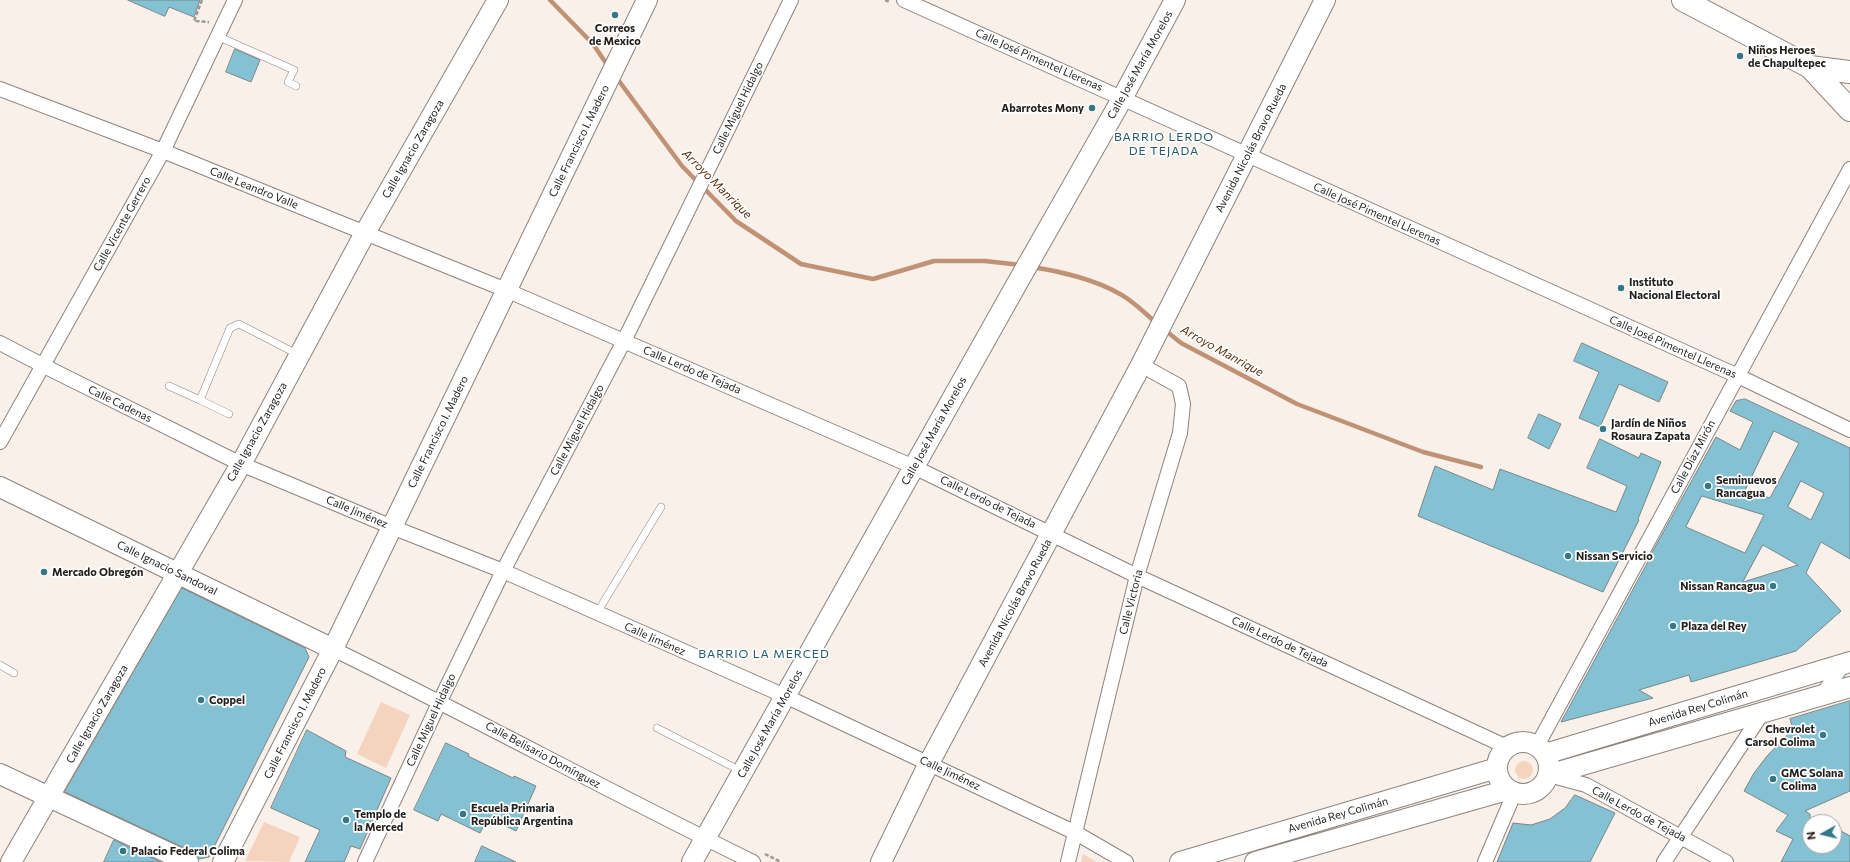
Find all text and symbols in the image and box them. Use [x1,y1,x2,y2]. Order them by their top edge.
street label: Calle José María Morelos [1105,8,1175,122]
marker: Correos de Mexico [610,10,620,20]
place label: Correos de Mexico [589,21,641,47]
street label: Calle José Pimentel Llerenas [973,26,1105,94]
place label: Niños Heroes de Chapultepec [1748,43,1826,69]
marker: Niños Heroes de Chapultepec [1735,51,1745,61]
street label: Calle Miguel Hidalgo [710,60,766,156]
street label: Avenida Nicolás Bravo Rueda [1213,81,1289,215]
street label: Calle Francisco I. Madero [546,83,612,199]
street label: Calle Ignacio Zaragoza [379,97,447,201]
place label: Abarrotes Mony [1001,101,1084,115]
marker: Abarrotes Mony [1087,103,1097,113]
district label: BARRIO LERDO DE TEJADA [1114,130,1214,158]
water label: Arroyo Manrique [679,146,755,222]
street label: Calle Leandro Valle [208,164,300,212]
street label: Calle Vicente Gerrero [91,174,153,274]
street label: Calle José Pimentel Llerenas [1311,180,1443,248]
place label: Instituto Nacional Electoral [1629,275,1720,301]
marker: Instituto Nacional Electoral [1616,283,1626,293]
street label: Calle José Pimentel Llerenas [1607,313,1739,381]
water label: Arroyo Manrique [1178,322,1266,380]
street label: Calle Lerdo de Tejada [641,343,743,397]
street label: Calle Francisco I. Madero [405,374,471,490]
street label: Calle José María Morelos [899,374,969,488]
street label: Calle Ignacio Zaragoza [224,380,290,484]
street label: Calle Miguel Hidalgo [547,382,607,478]
street label: Calle Cadenas [86,383,154,425]
place label: Jardín de Niños Rosaura Zapata [1611,416,1690,442]
street label: Calle Díaz Mirón [1668,418,1718,496]
marker: Jardín de Niños Rosaura Zapata [1598,424,1608,434]
street label: Calle Lerdo de Tejada [938,473,1038,531]
place label: Seminuevos Rancagua [1716,473,1777,499]
marker: Seminuevos Rancagua [1703,481,1713,491]
street label: Calle Jiménez [324,493,390,531]
street label: Avenida Nicolás Bravo Rueda [976,537,1054,669]
street label: Calle Ignacio Sandoval [115,538,219,598]
place label: Nissan Servicio [1576,549,1653,563]
marker: Nissan Servicio [1563,551,1573,561]
place label: Mercado Obregón [52,565,143,579]
marker: Mercado Obregón [39,567,49,577]
street label: Calle Victoria [1117,568,1145,636]
place label: Nissan Rancagua [1680,579,1765,593]
marker: Nissan Rancagua [1768,581,1778,591]
street label: Calle Lerdo de Tejada [1230,614,1330,670]
place label: Plaza del Rey [1681,619,1747,633]
street label: Calle Jiménez [622,620,688,658]
marker: Plaza del Rey [1668,621,1678,631]
district label: BARRIO LA MERCED [698,647,830,661]
street label: Calle Ignacio Zaragoza [63,662,131,766]
street label: Calle Francisco I. Madero [261,665,329,781]
street label: Calle José María Morelos [735,667,805,781]
street label: Calle Miguel Hidalgo [404,671,458,769]
street label: Avenida Rey Colimán [1647,687,1749,729]
place label: Coppel [209,693,245,707]
marker: Coppel [196,695,206,705]
street label: Calle Belisario Domínguez [483,719,603,791]
place label: Chevrolet Carsol Colima [1745,722,1815,748]
marker: Chevrolet Carsol Colima [1818,730,1828,740]
street label: Calle Jiménez [917,753,983,793]
place label: GMC Solana Colima [1781,766,1843,792]
marker: GMC Solana Colima [1768,774,1778,784]
street label: Calle Lerdo de Tejada [1590,784,1688,844]
street label: Avenida Rey Colimán [1286,794,1390,836]
place label: Escuela Primaria República Argentina [471,801,573,827]
place label: Templo de la Merced [354,807,406,833]
marker: Escuela Primaria República Argentina [458,809,468,819]
north arrow [1802,814,1842,854]
marker: Templo de la Merced [341,815,351,825]
text: N [1804,831,1818,841]
place label: Palacio Federal Colima [131,844,245,858]
marker: Palacio Federal Colima [118,846,128,856]

